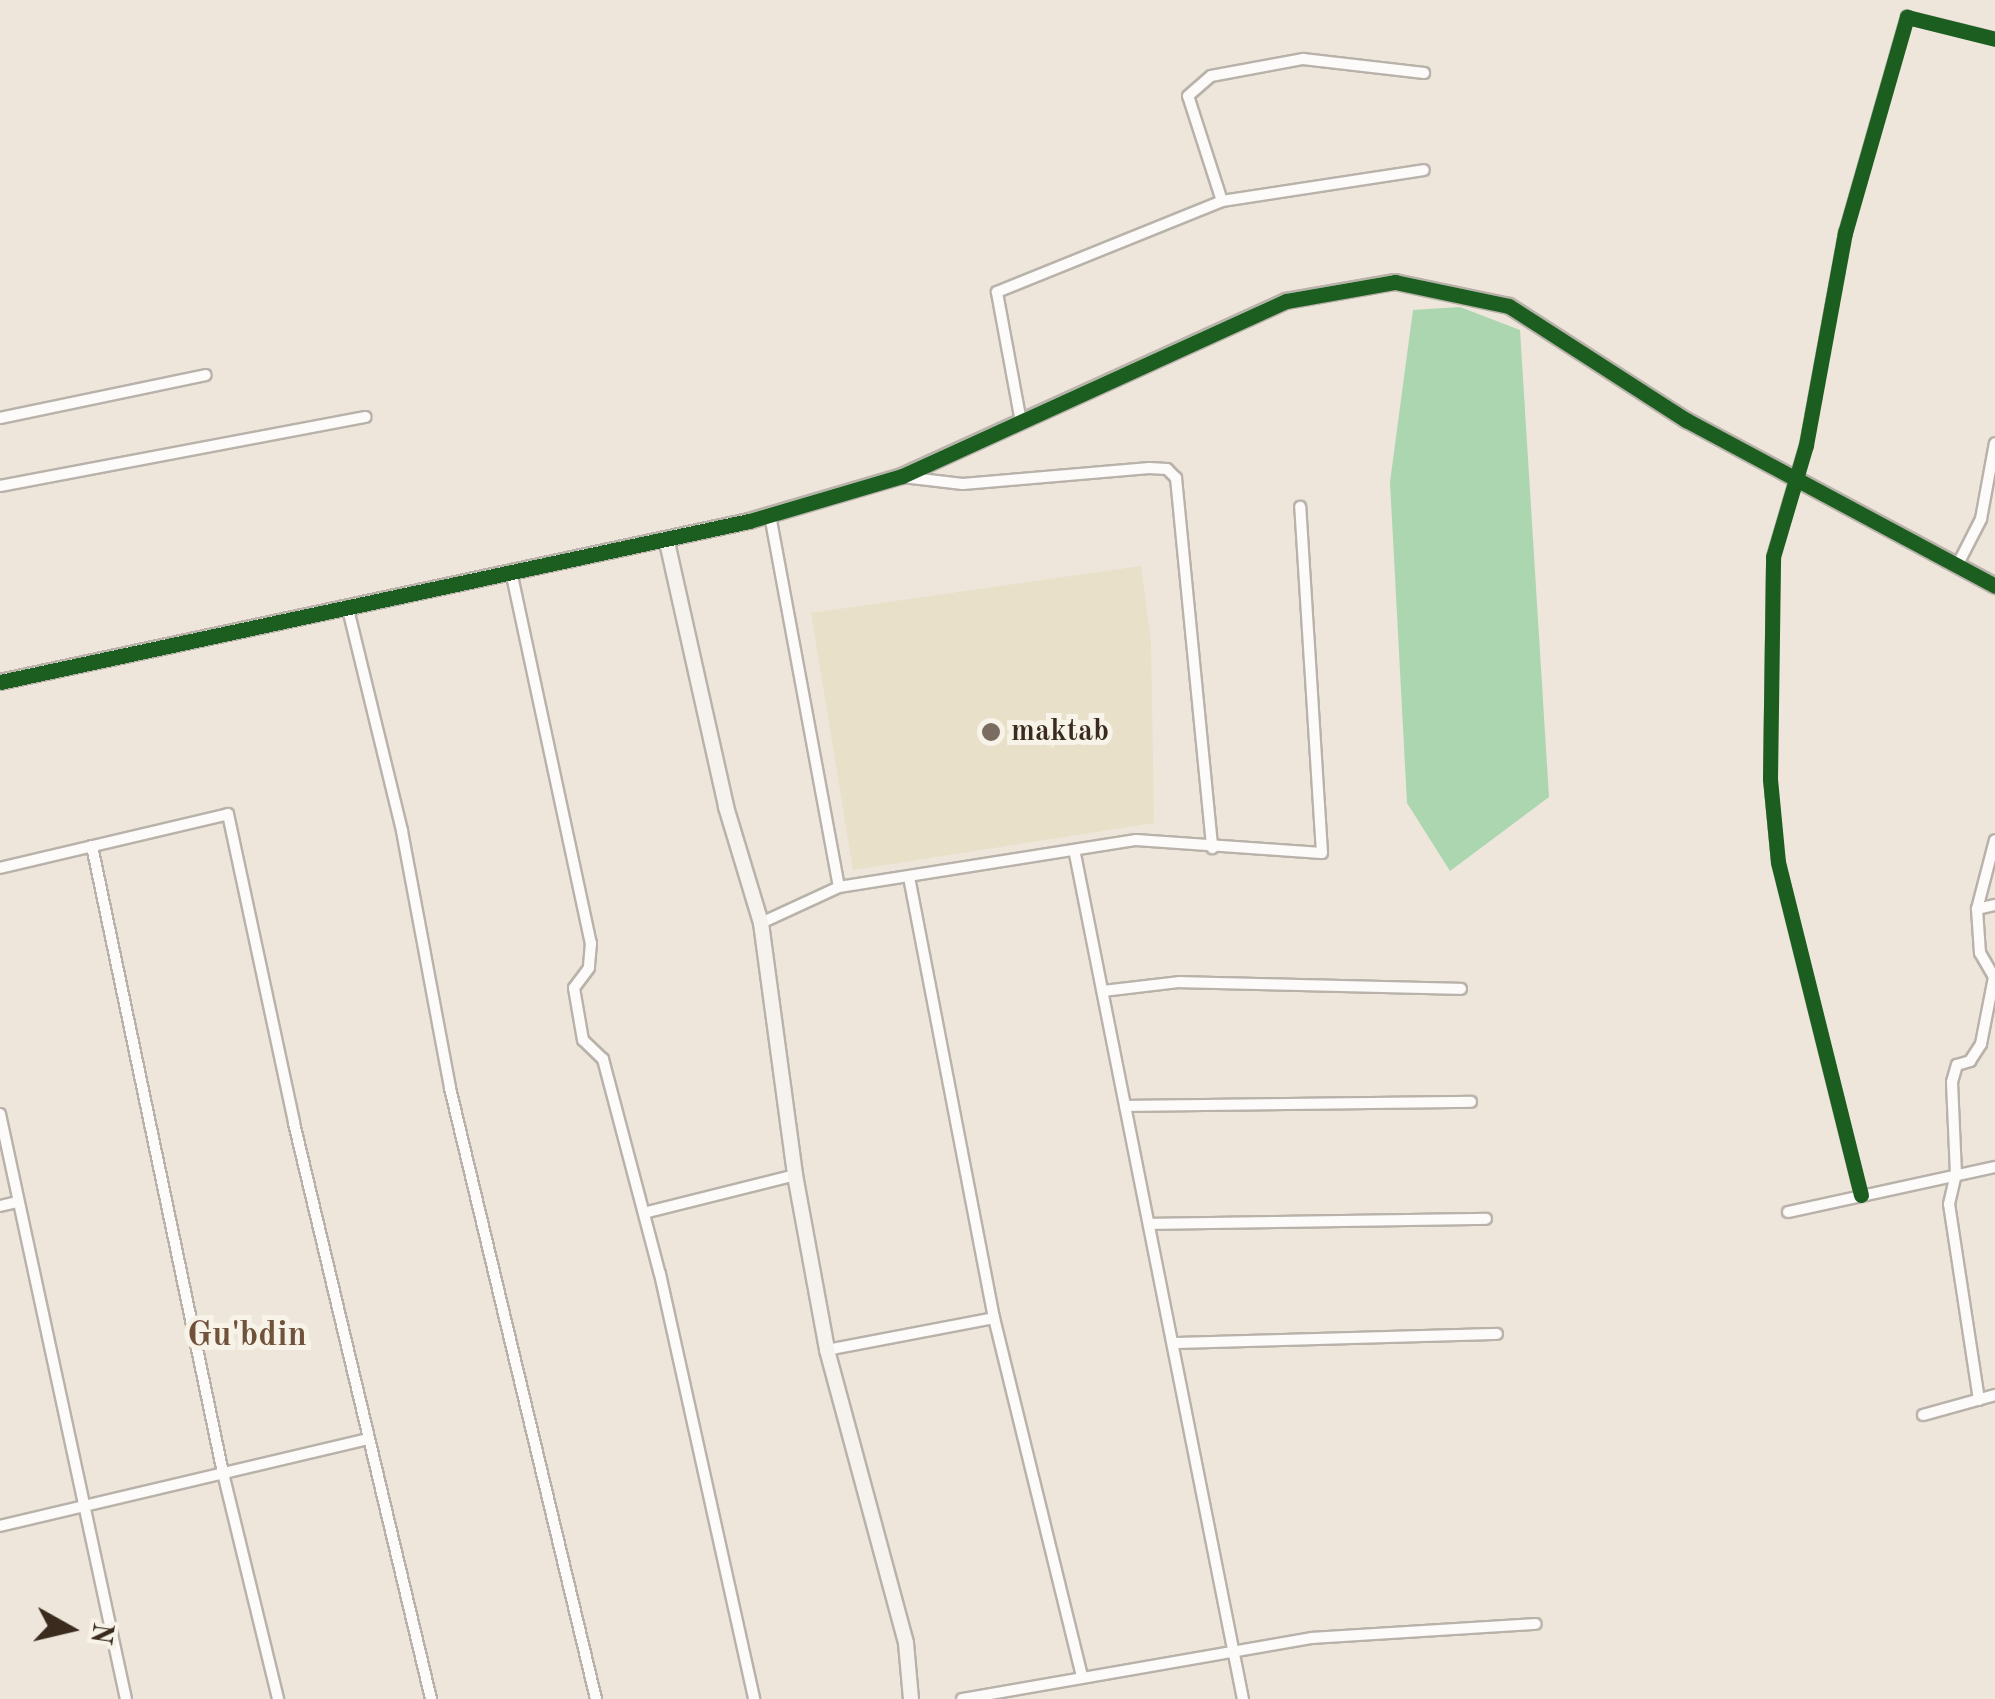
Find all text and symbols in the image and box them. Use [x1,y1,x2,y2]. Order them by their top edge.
place label: maktab [1011,714,1109,750]
marker: maktab [980,721,1002,743]
district label: Gu'bdin [187,1315,307,1357]
north arrow [20,1579,120,1679]
text: N [84,1621,115,1646]

